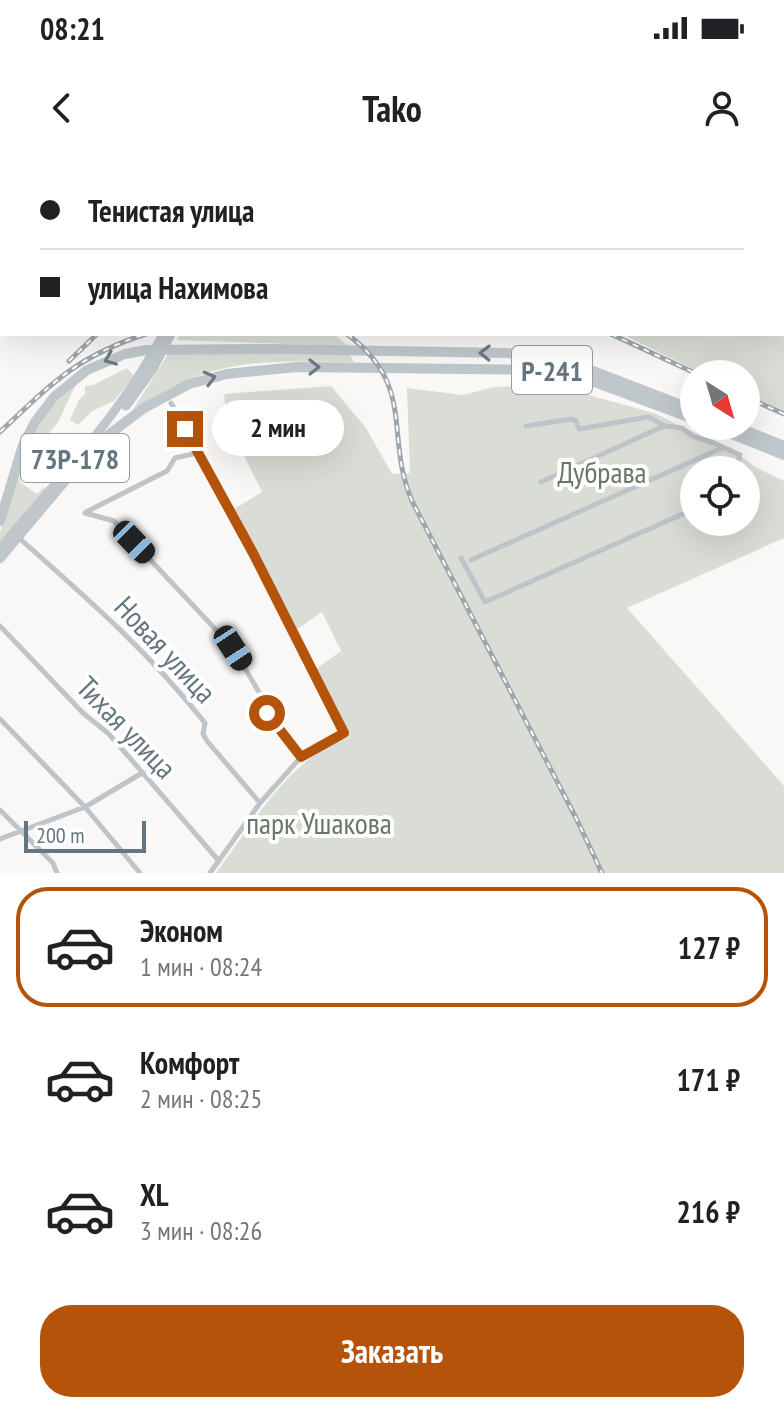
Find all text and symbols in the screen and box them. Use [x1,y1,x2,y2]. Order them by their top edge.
text: 08:21 [40,9,105,48]
text: Tako [362,85,422,132]
icon: back [40,86,84,130]
icon: person [700,86,744,130]
text: Тенистая улица [88,191,254,230]
text: улица Нахимова [88,268,268,307]
one-way arrow [478,344,491,362]
road number: Р-241 [512,346,592,394]
one-way arrow [104,350,118,366]
one-way arrow [308,358,321,376]
north arrow [680,360,760,440]
map controls [680,360,760,536]
one-way arrow [202,371,216,388]
callout: 2 мин [213,401,345,457]
route end [167,411,203,447]
text: 2 мин [250,411,306,444]
road number: 73Р-178 [21,434,129,482]
park label: Дубрава [557,452,647,491]
button: locate [680,456,760,536]
car [109,516,159,568]
street label: Новая улица [107,587,225,711]
car [210,621,256,675]
street label: Тихая улица [69,668,185,786]
route start [249,695,285,731]
park label: парк Ушакова [246,803,392,842]
scale bar [24,817,146,853]
text: 200 m [36,821,85,849]
icon: car [44,911,116,983]
text: Эконом [140,911,223,950]
text: 127 ₽ [678,928,740,967]
text: 1 мин · 08:24 [140,950,262,983]
icon: car [44,1043,116,1115]
text: Комфорт [140,1043,239,1082]
text: 171 ₽ [676,1060,740,1099]
text: 2 мин · 08:25 [140,1082,262,1115]
icon: car [44,1175,116,1247]
text: XL [140,1175,169,1214]
text: 216 ₽ [676,1192,740,1231]
text: 3 мин · 08:26 [140,1214,262,1247]
button: Заказать [40,1305,744,1397]

